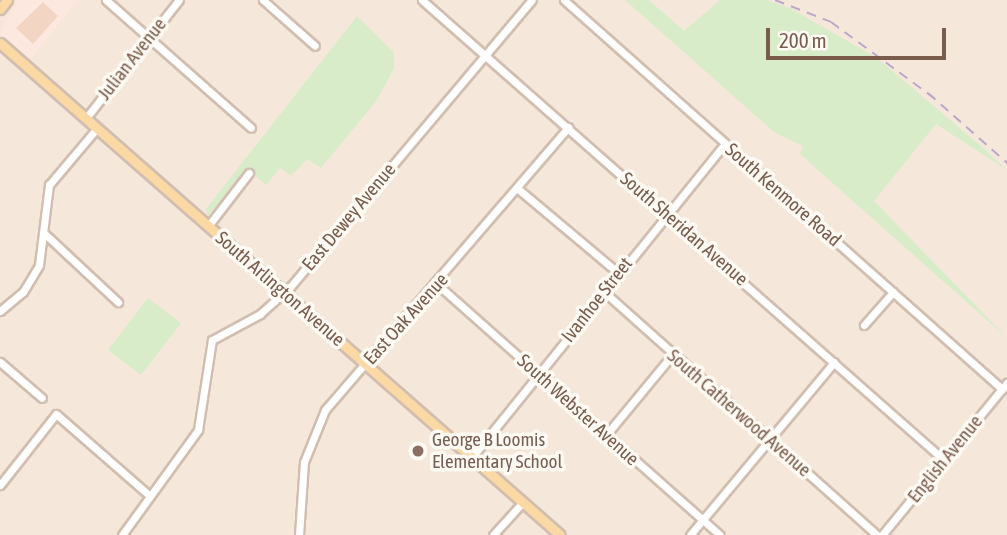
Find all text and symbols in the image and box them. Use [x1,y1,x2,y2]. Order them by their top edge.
street label: Julian Avenue [93,13,171,105]
scale bar [769,14,949,58]
text: 200 m [779,28,827,52]
street label: South Kenmore Road [720,139,846,251]
street label: East Dewey Avenue [297,159,401,275]
street label: South Sheridan Avenue [616,167,752,291]
street label: South Arlington Avenue [211,227,349,351]
street label: Ivanhoe Street [557,253,637,347]
street label: East Oak Avenue [359,269,453,369]
street label: South Catherwood Avenue [663,344,815,482]
street label: South Webster Avenue [513,349,643,471]
street label: English Avenue [903,411,987,507]
place label: George B Loomis Elementary School [432,429,563,473]
marker: George B Loomis Elementary School [410,443,426,459]

